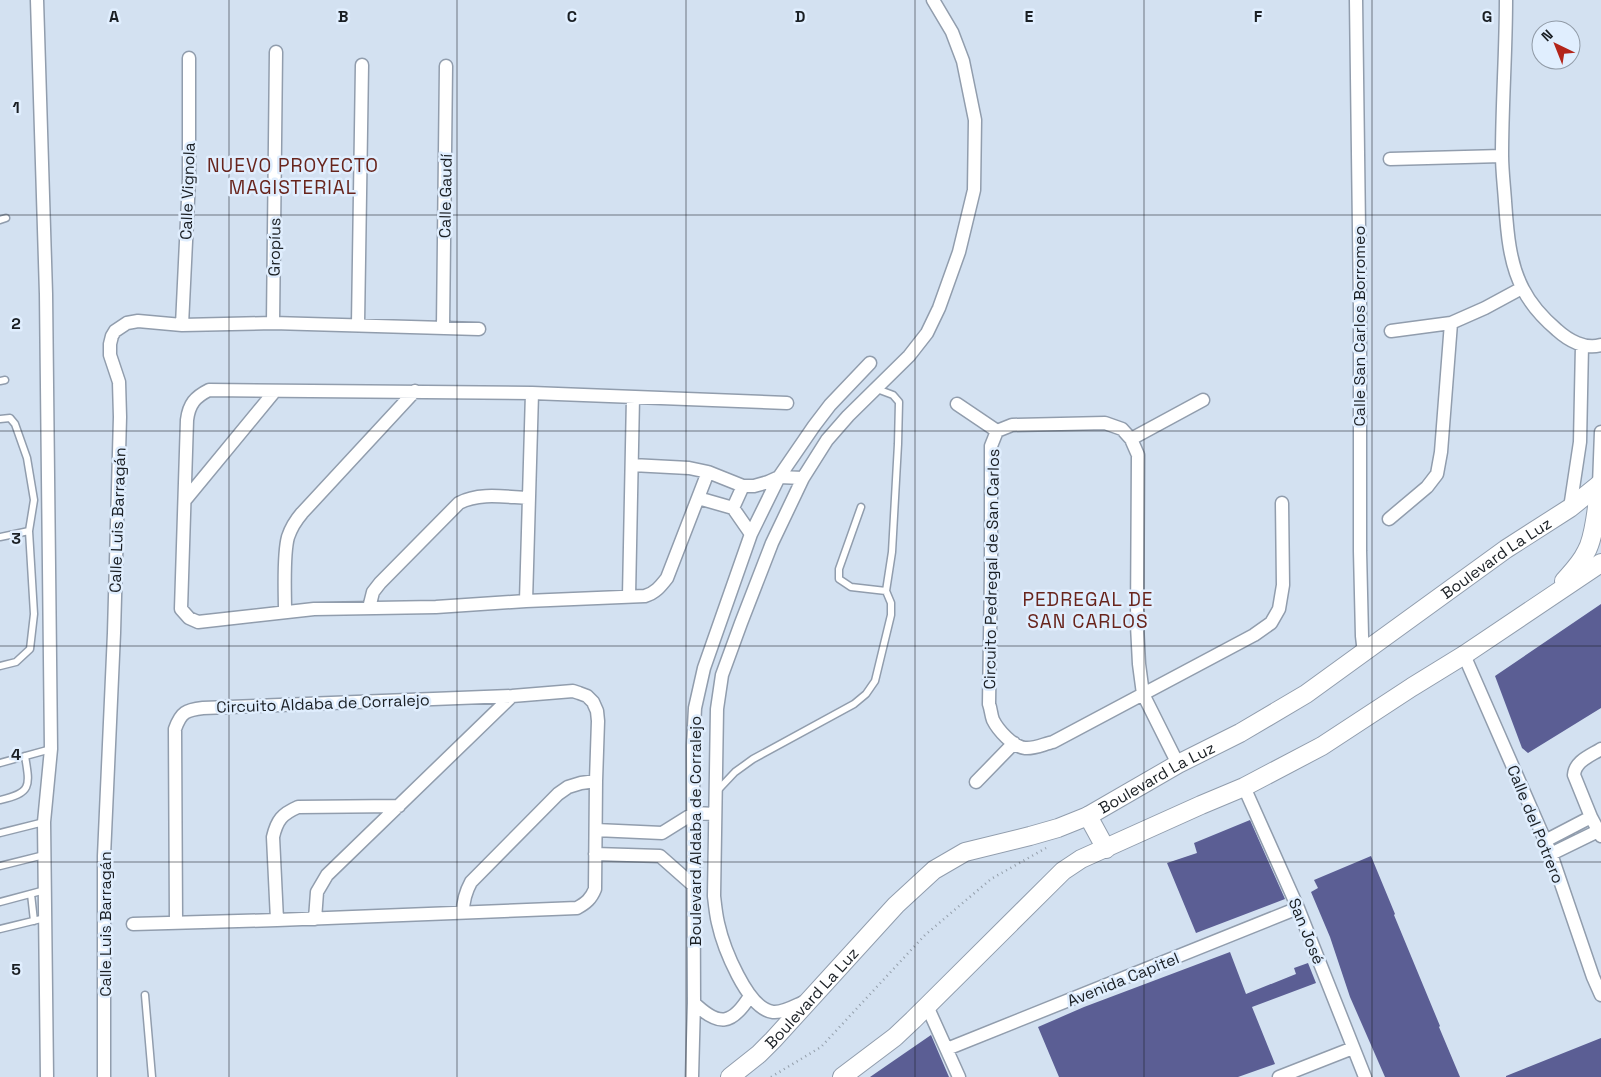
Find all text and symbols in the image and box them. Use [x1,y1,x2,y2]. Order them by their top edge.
text: A [109,6,119,27]
text: B [338,6,348,27]
text: C [567,6,577,27]
text: D [795,6,805,27]
text: E [1025,6,1034,27]
text: F [1254,6,1263,27]
text: G [1482,6,1492,27]
north arrow [1531,20,1581,70]
text: N [1538,26,1557,45]
text: 1 [12,97,20,118]
street label: Calle Vignola [175,142,200,240]
district label: NUEVO PROYECTO MAGISTERIAL [207,153,379,200]
street label: Calle Gaudí [434,154,457,238]
street label: Gropíus [263,218,286,277]
street label: Calle San Carlos Borromeo [1349,226,1370,426]
text: 2 [11,313,21,334]
street label: Calle Luis Barragán [104,447,131,593]
street label: Circuito Pedregal de San Carlos [979,448,1004,690]
street label: Boulevard La Luz [1437,513,1555,604]
text: 3 [11,528,21,549]
district label: PEDREGAL DE SAN CARLOS [1023,587,1153,634]
street label: Circuito Aldaba de Corralejo [216,689,430,718]
street label: Boulevard Aldaba de Corralejo [685,716,706,946]
street label: Boulevard La Luz [1095,737,1218,819]
text: 4 [11,744,21,765]
street label: Calle del Potrero [1502,762,1569,886]
street label: Calle Luis Barragán [95,851,116,997]
street label: San José [1284,895,1329,967]
street label: Boulevard La Luz [760,943,863,1053]
street label: Avenida Capitel [1064,947,1182,1012]
text: 5 [11,959,21,980]

